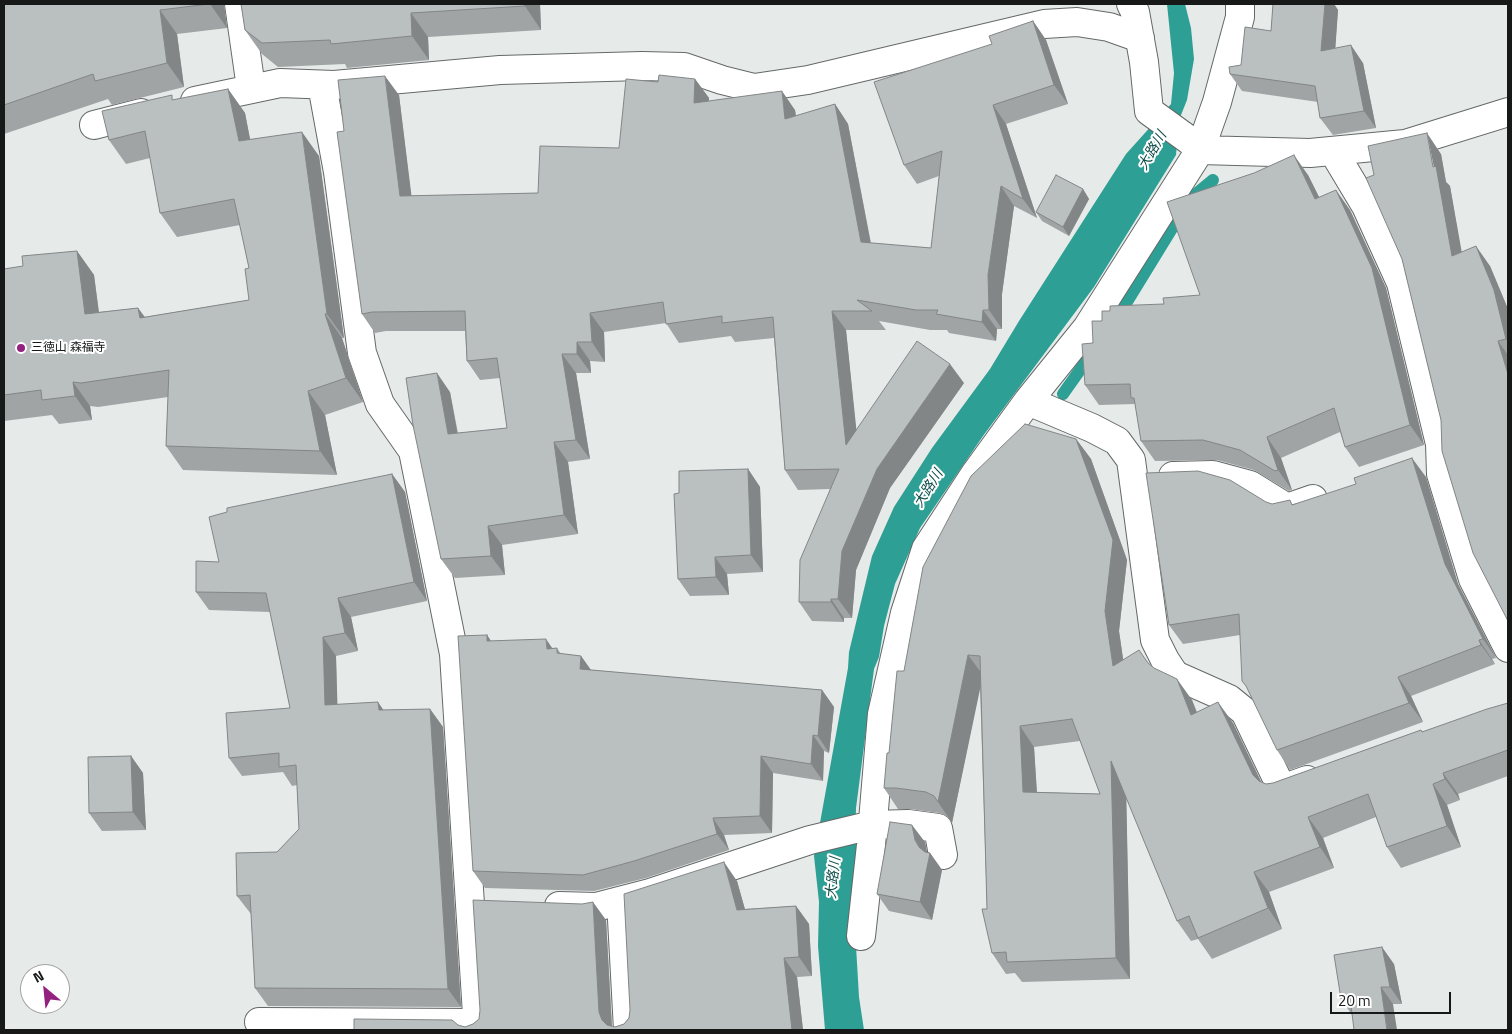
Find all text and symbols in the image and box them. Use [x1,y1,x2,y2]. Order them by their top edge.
water label: 大路川 [1135,129,1171,173]
place label: 三徳山 森福寺 [31,341,106,355]
marker: 三徳山 森福寺 [15,342,27,354]
water label: 大路川 [911,467,947,511]
water label: 大路川 [823,856,845,900]
north arrow [20,964,70,1014]
text: N [29,965,47,988]
scale bar [1332,982,1453,1014]
text: 20 m [1338,989,1371,1012]

